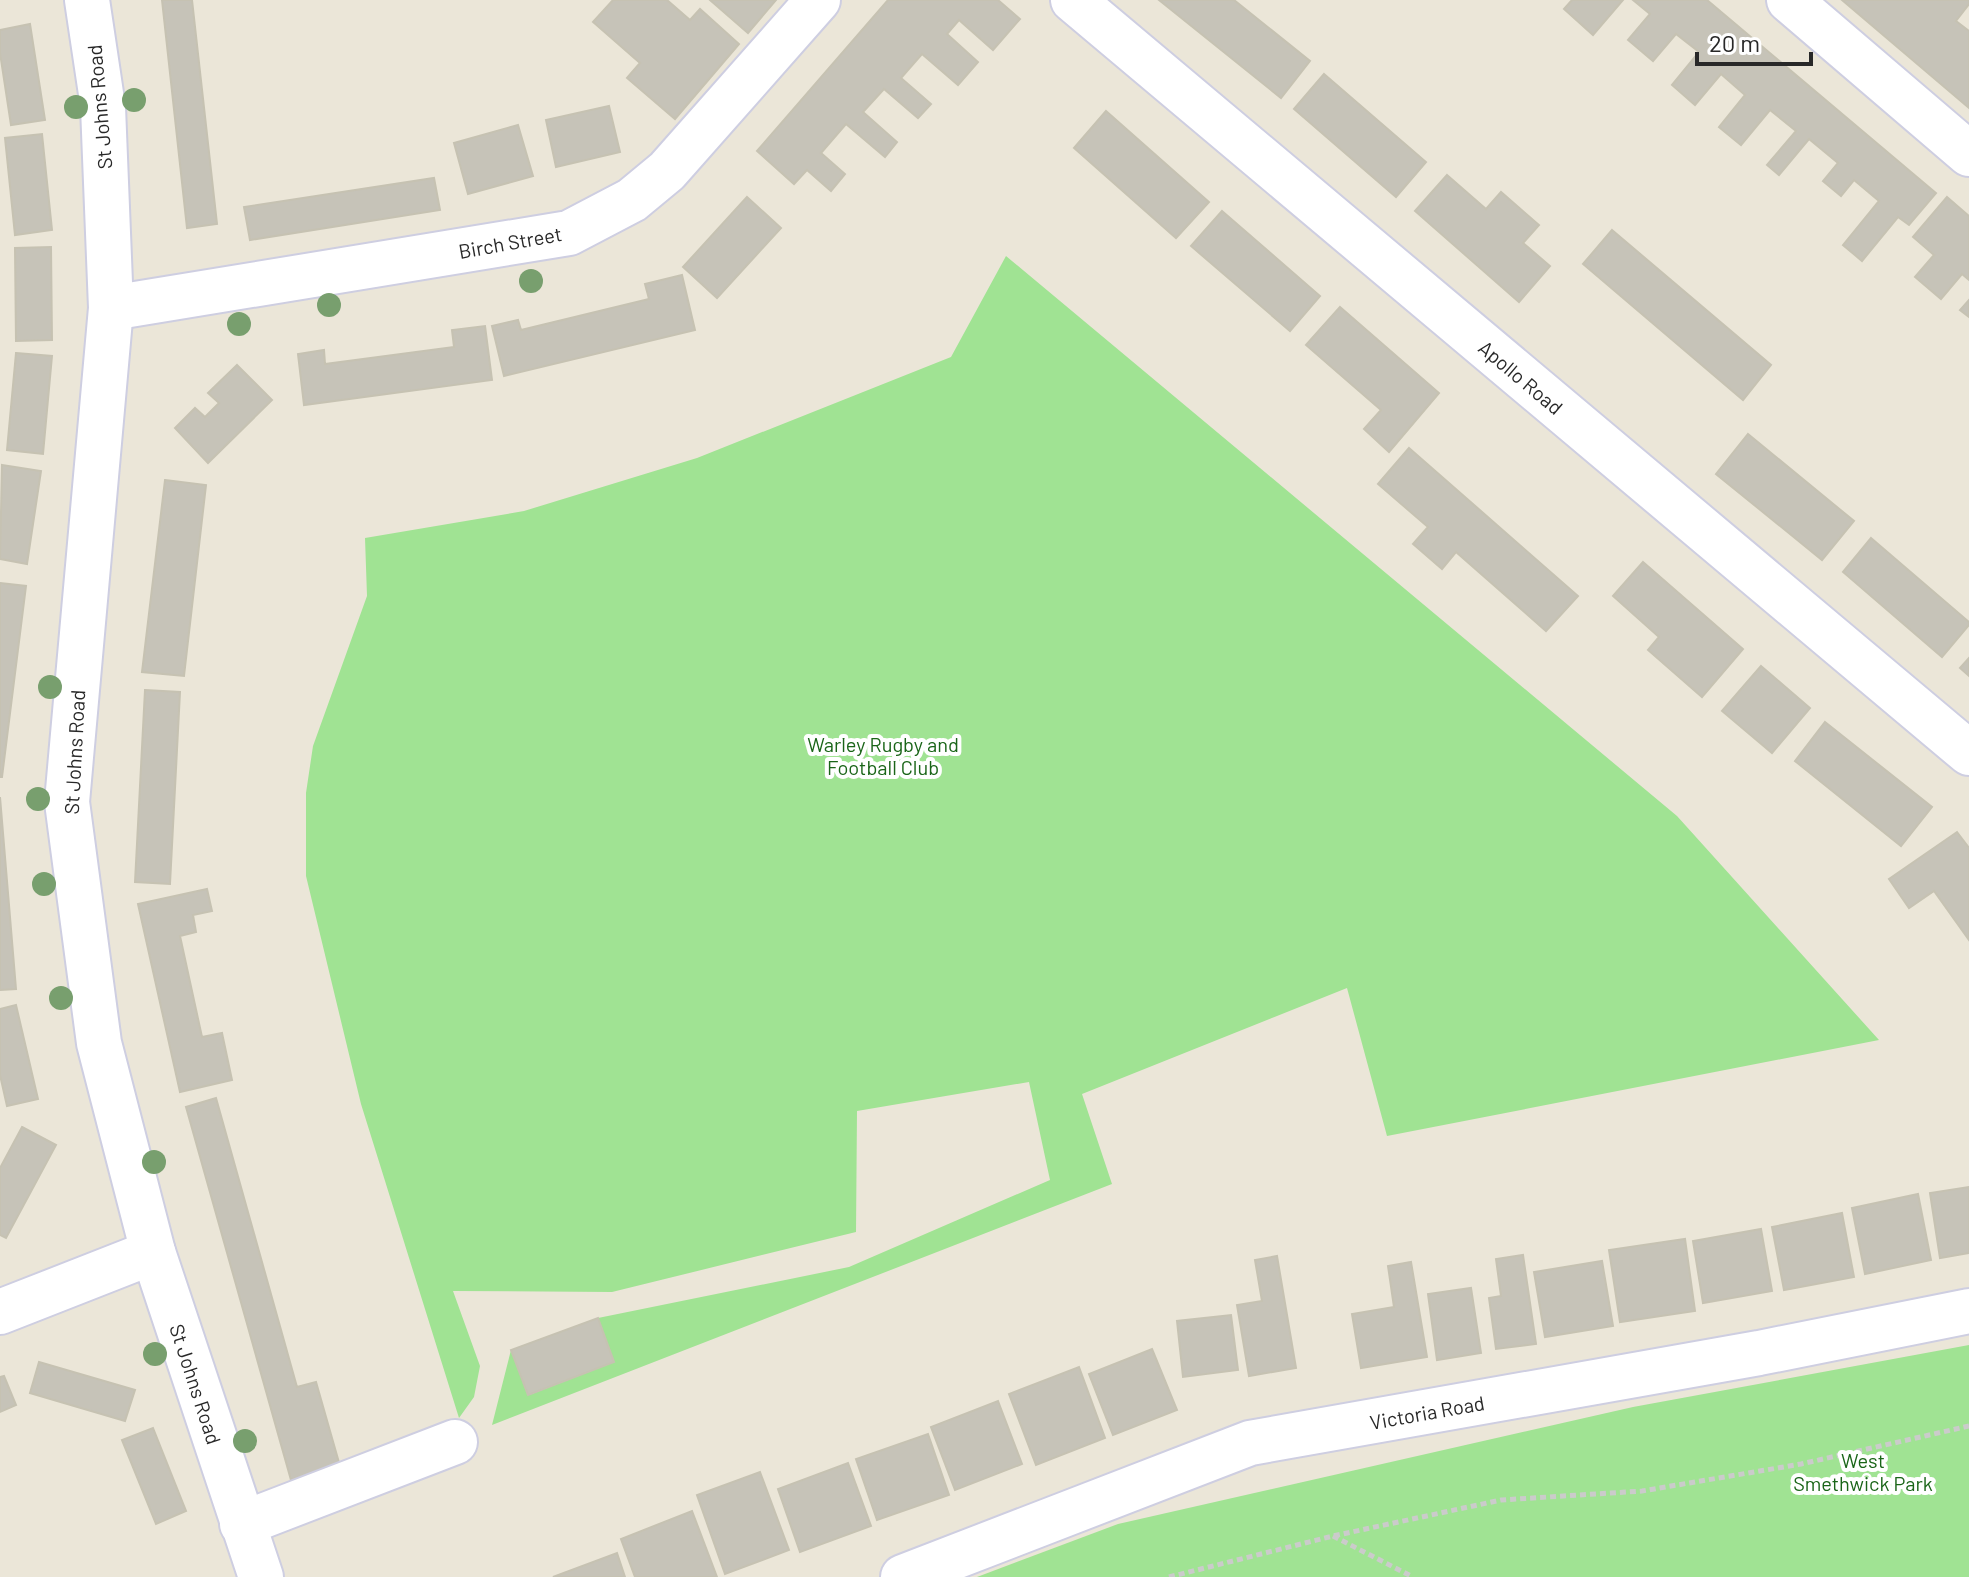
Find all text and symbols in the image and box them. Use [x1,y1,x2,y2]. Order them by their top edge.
scale bar [1697,16,1811,66]
text: 20 m [1709,28,1760,57]
street label: St Johns Road [82,44,116,170]
street label: Birch Street [456,221,564,263]
street label: Apollo Road [1474,335,1568,419]
street label: St Johns Road [59,689,89,815]
park label: Warley Rugby and Football Club [807,732,959,779]
street label: St Johns Road [165,1321,227,1447]
street label: Victoria Road [1368,1390,1486,1434]
park label: West Smethwick Park [1793,1448,1933,1495]

